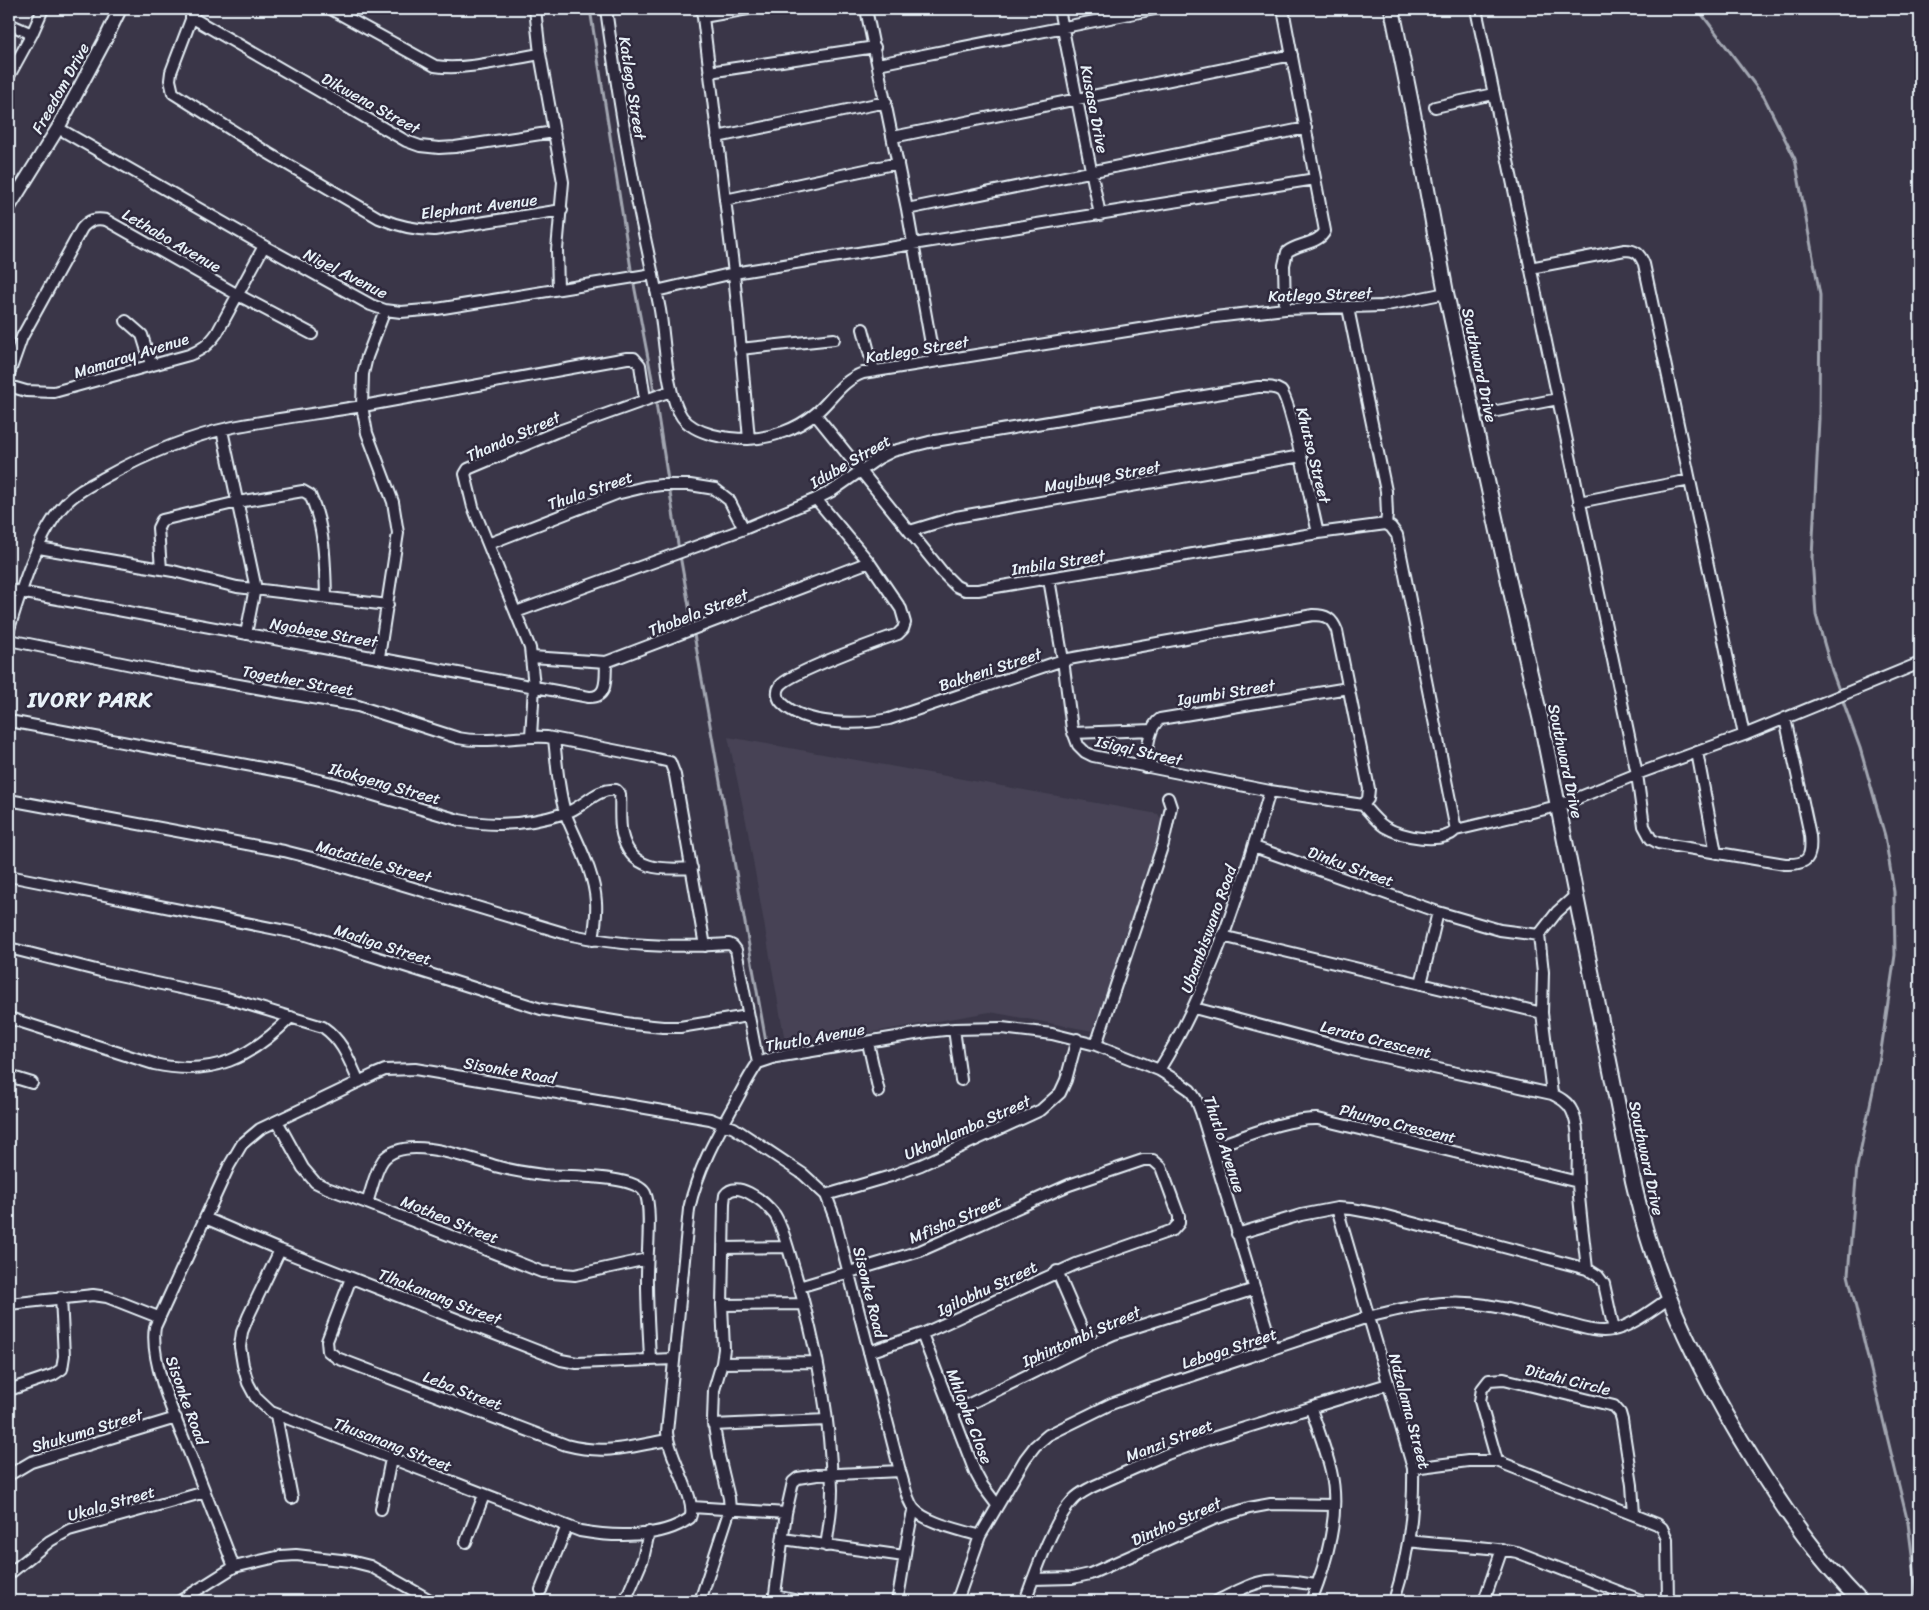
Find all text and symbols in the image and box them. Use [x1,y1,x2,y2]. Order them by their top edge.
street label: Katlego Street [610,34,655,142]
street label: Freedom Drive [23,37,98,139]
street label: Kusasa Drive [1072,62,1117,156]
street label: Dikwena Street [316,64,426,143]
street label: Elephant Avenue [419,185,539,228]
street label: Lethabo Avenue [117,200,227,281]
street label: Nigel Avenue [298,240,393,307]
street label: Katlego Street [1267,278,1373,311]
street label: Southward Drive [1453,305,1506,425]
street label: Mamaray Avenue [70,324,193,387]
street label: Katlego Street [863,327,971,372]
street label: Thando Street [461,403,566,470]
street label: Khutso Street [1288,404,1340,507]
street label: Idube Street [803,426,897,497]
street label: Mayibuye Street [1042,452,1163,501]
street label: Thula Street [544,462,637,519]
street label: Imbila Street [1008,541,1107,584]
street label: Thobela Street [644,580,753,645]
street label: Ngobese Street [268,609,381,656]
street label: Bakheni Street [935,639,1046,700]
street label: Together Street [240,656,356,705]
street label: Igumbi Street [1174,670,1277,715]
district label: IVORY PARK [27,681,153,719]
street label: Southward Drive [1539,701,1592,821]
street label: Isigqi Street [1092,726,1186,775]
street label: Ikokgeng Street [325,753,444,813]
street label: Matatiele Street [313,831,435,892]
street label: Dinku Street [1304,837,1398,895]
street label: Ubambiswano Road [1172,860,1246,997]
street label: Madiga Street [330,915,435,974]
street label: Lerato Crescent [1317,1012,1434,1067]
street label: Thutlo Avenue [763,1014,867,1061]
street label: Sisonke Road [461,1048,560,1093]
street label: Ukhahlamba Street [899,1086,1036,1168]
street label: Thutlo Avenue [1195,1092,1254,1197]
street label: Phungo Crescent [1337,1095,1459,1152]
street label: Southward Drive [1620,1098,1673,1218]
street label: Motheo Street [396,1187,503,1252]
street label: Mfisha Street [904,1187,1006,1252]
street label: Sisonke Road [844,1243,895,1342]
street label: Igilobhu Street [931,1252,1042,1325]
street label: Tlhakanang Street [374,1260,506,1334]
street label: Iphintombi Street [1016,1297,1146,1376]
street label: Leboga Street [1177,1319,1281,1378]
street label: Ndzalama Street [1380,1350,1439,1472]
street label: Sisonke Road [157,1351,217,1450]
street label: Ditahi Circle [1522,1355,1614,1404]
street label: Leba Street [419,1362,507,1419]
street label: Mhlophe Close [938,1364,1001,1468]
street label: Shukuma Street [28,1400,147,1461]
street label: Thusanang Street [329,1408,457,1480]
street label: Manzi Street [1121,1410,1217,1470]
street label: Ukala Street [64,1477,158,1530]
street label: Dintho Street [1126,1488,1227,1554]

